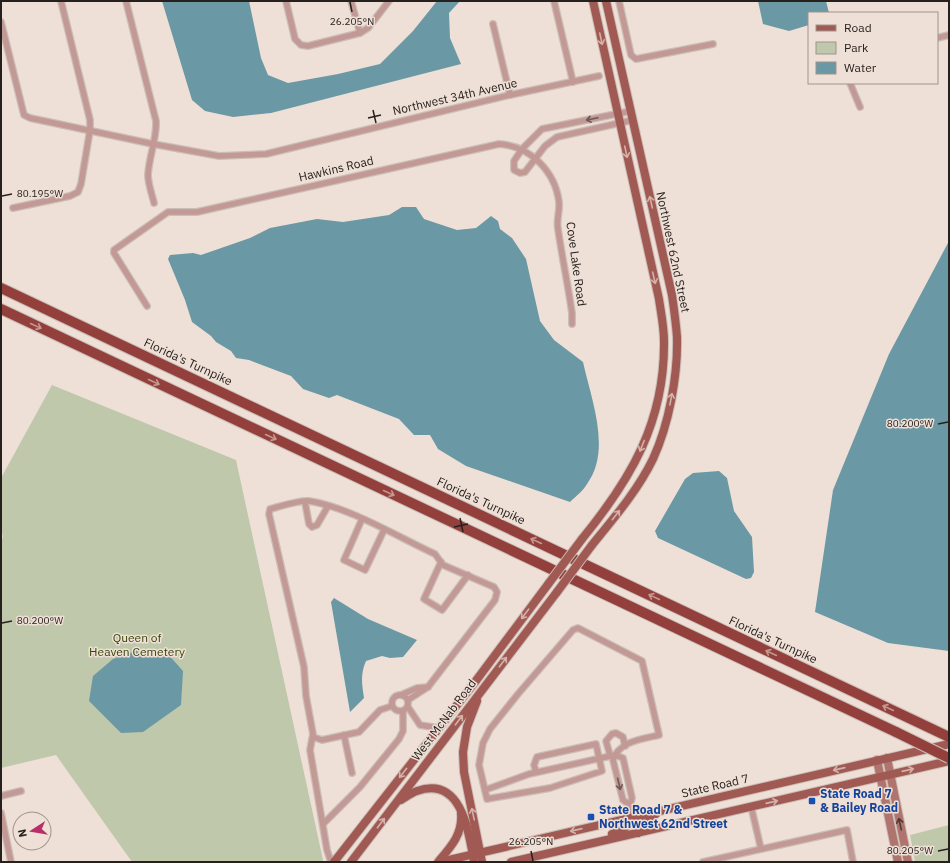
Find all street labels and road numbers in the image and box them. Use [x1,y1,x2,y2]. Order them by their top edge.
street label: Northwest 34th Avenue [391,75,519,118]
street label: Hawkins Road [297,153,375,184]
street label: Northwest 62nd Street [653,190,694,314]
street label: Cove Lake Road [563,221,590,307]
street label: Florida's Turnpike [142,334,235,389]
street label: Florida's Turnpike [435,473,528,528]
street label: Florida's Turnpike [727,612,820,667]
street label: West McNab Road [408,676,479,763]
street label: State Road 7 [680,770,750,801]

